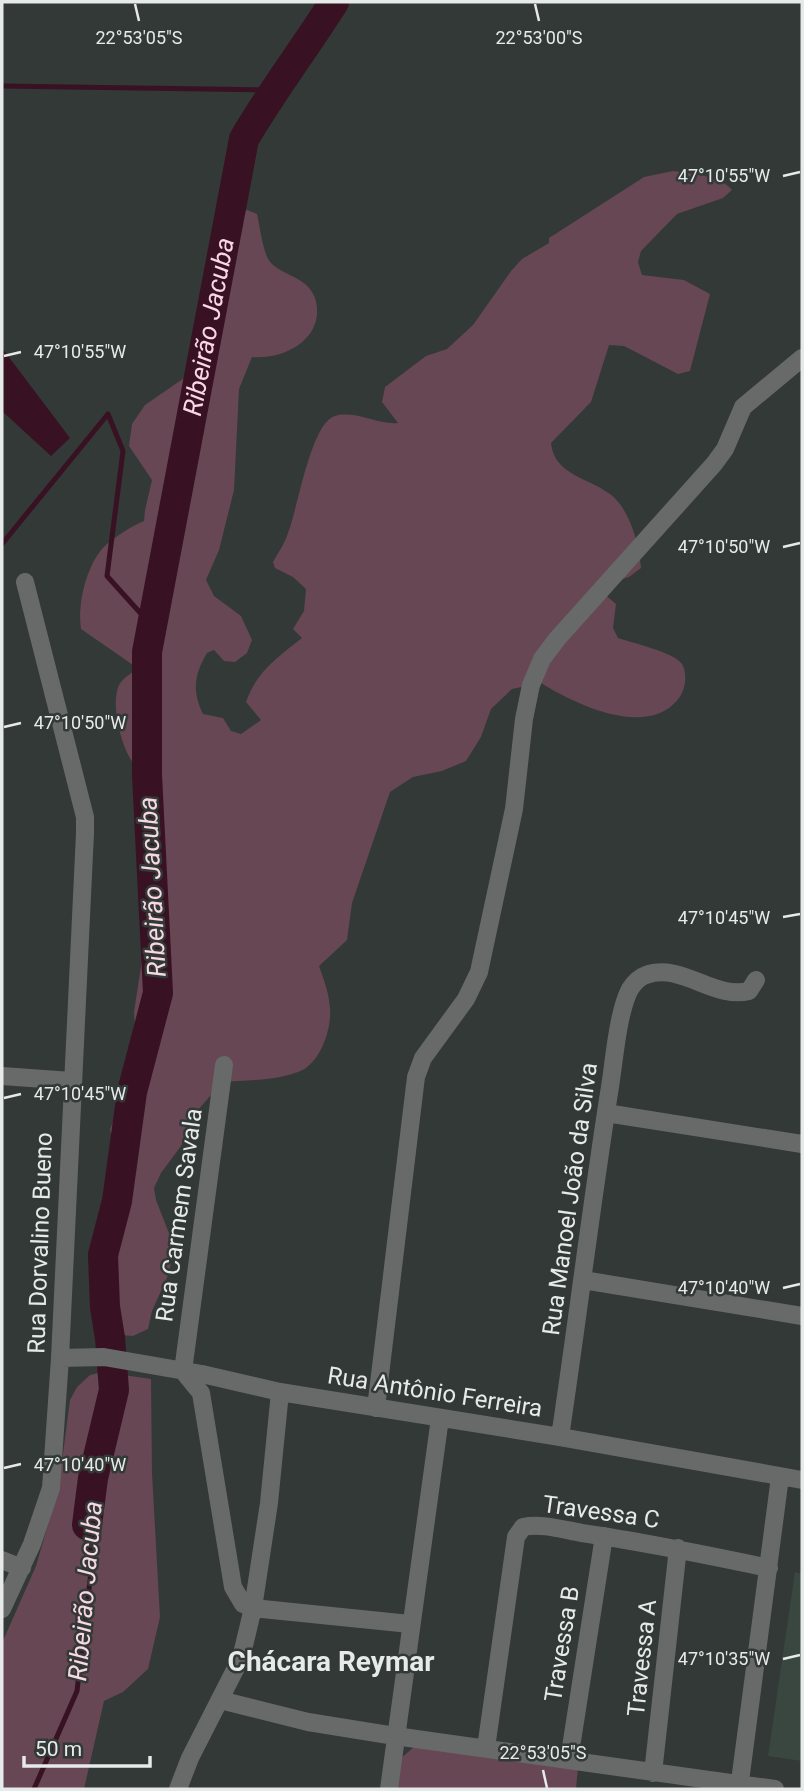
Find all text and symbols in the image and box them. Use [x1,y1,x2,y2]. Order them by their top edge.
text: 22°53'05"S [95,27,183,48]
text: 22°53'00"S [495,27,583,48]
text: 47°10'55"W [678,165,770,186]
water label: Ribeirão Jacuba [177,235,240,418]
text: 47°10'55"W [34,341,126,362]
text: 47°10'50"W [678,536,770,557]
text: 47°10'50"W [34,712,126,733]
water label: Ribeirão Jacuba [132,796,172,978]
text: 47°10'45"W [678,907,770,928]
street label: Rua Manoel João da Silva [537,1061,603,1337]
text: 47°10'45"W [34,1083,126,1104]
street label: Rua Carmem Savala [150,1107,208,1323]
street label: Rua Dorvalino Bueno [22,1132,58,1354]
text: 47°10'40"W [678,1277,770,1298]
street label: Rua Antônio Ferreira [326,1361,544,1423]
text: 47°10'40"W [34,1454,126,1475]
street label: Travessa C [541,1490,661,1534]
water label: Ribeirão Jacuba [62,1500,108,1682]
street label: Travessa B [539,1584,585,1704]
street label: Travessa A [622,1598,662,1718]
district label: Chácara Reymar [228,1645,434,1678]
text: 47°10'35"W [678,1648,770,1669]
scale bar [24,1724,150,1768]
text: 50 m [35,1737,82,1761]
text: 22°53'05"S [499,1742,587,1763]

